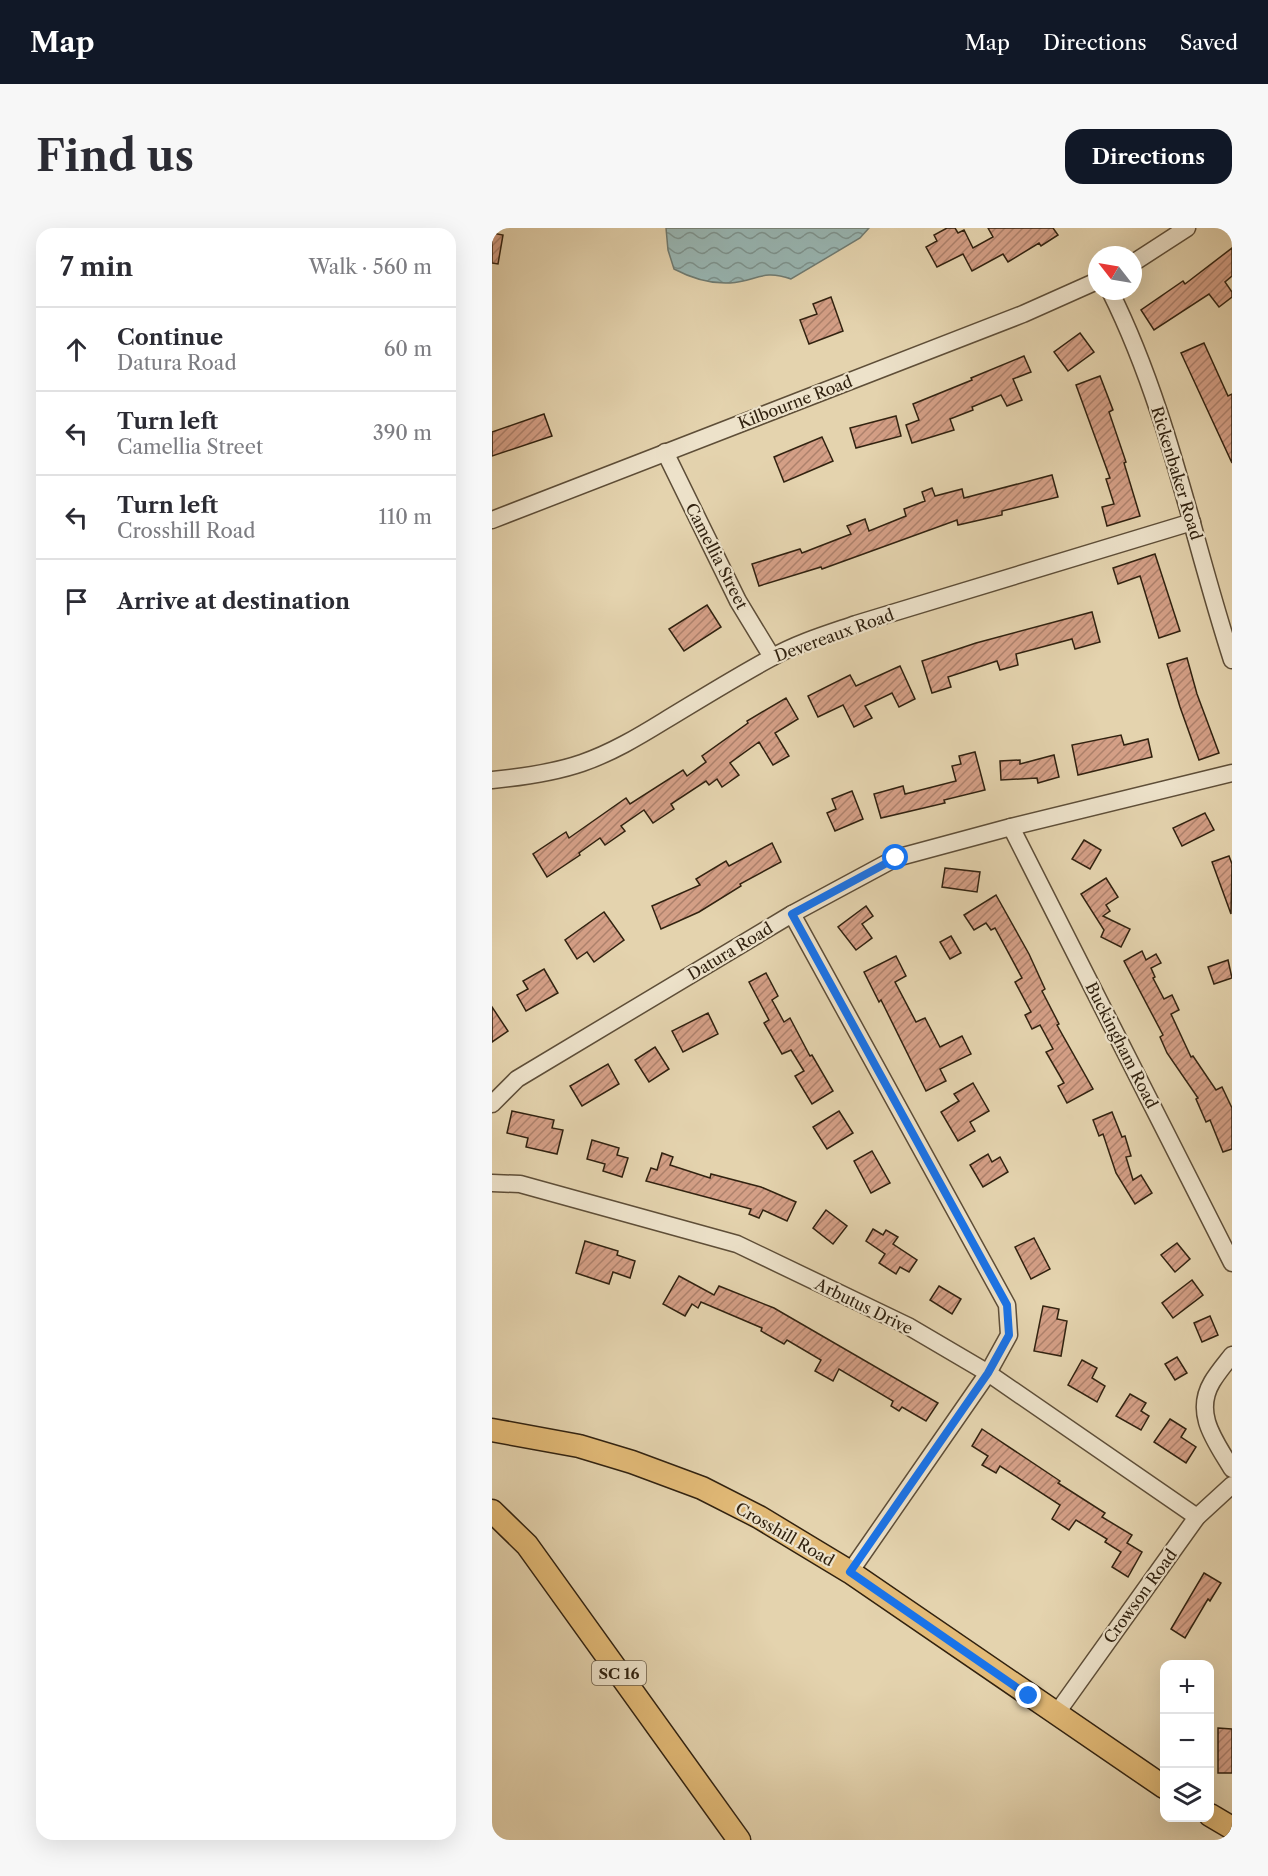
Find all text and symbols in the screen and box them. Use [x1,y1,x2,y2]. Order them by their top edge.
text: Map [30,25,94,59]
text: Map [965,30,1010,55]
text: Directions [1043,30,1147,55]
text: Saved [1180,30,1238,55]
button: Directions [1065,129,1232,184]
text: Find us [36,130,194,182]
north arrow [1088,246,1142,300]
text: 7 min [60,251,133,283]
text: Walk · 560 m [309,255,432,279]
text: Continue [117,324,223,351]
icon: ahead [60,333,93,366]
text: 60 m [384,337,432,361]
text: Datura Road [117,351,237,375]
street label: Kilbourne Road [735,371,855,433]
street label: Rickenbaker Road [1147,404,1207,542]
text: Turn left [117,408,218,435]
icon: left [60,417,93,450]
text: 390 m [373,421,432,445]
text: Camellia Street [117,435,263,459]
text: Turn left [117,492,218,519]
street label: Camellia Street [682,499,753,613]
icon: left [60,501,93,534]
text: 110 m [379,505,432,529]
text: Crosshill Road [117,519,256,543]
icon: arrive [60,585,93,618]
text: Arrive at destination [117,588,350,615]
street label: Devereaux Road [772,604,897,666]
route start [882,844,908,870]
street label: Datura Road [684,918,776,984]
street label: Buckingham Road [1081,978,1163,1112]
street label: Arbutus Drive [811,1273,916,1338]
street label: Crosshill Road [732,1498,838,1570]
street label: Crowson Road [1099,1545,1181,1647]
map controls [1160,1660,1214,1822]
button: + [1160,1660,1214,1714]
road number: SC 16 [592,1661,646,1685]
route end [1015,1682,1041,1708]
button: − [1160,1714,1214,1768]
button: layers [1160,1768,1214,1822]

